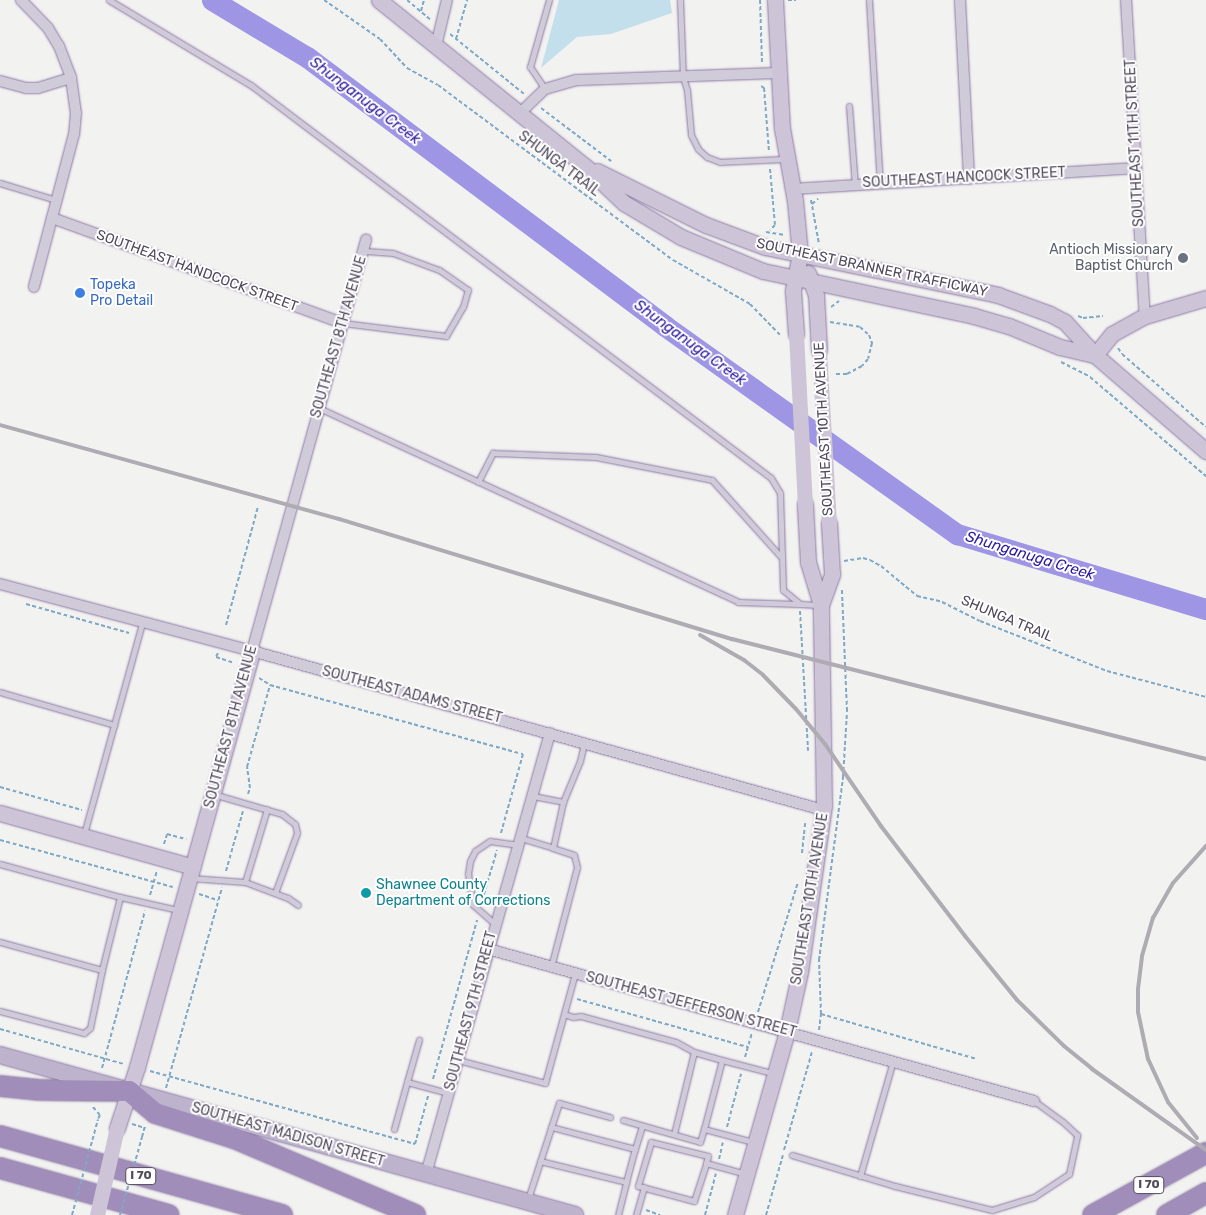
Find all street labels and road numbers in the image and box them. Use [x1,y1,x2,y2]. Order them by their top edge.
street label: SOUTHEAST 11TH STREET [1122,58,1148,228]
street label: SHUNGA TRAIL [515,128,603,200]
street label: SOUTHEAST HANCOCK STREET [862,164,1066,192]
street label: SOUTHEAST HANDCOCK STREET [94,227,300,315]
street label: SOUTHEAST BRANNER TRAFFICWAY [754,235,990,301]
street label: SOUTHEAST 8TH AVENUE [308,254,370,420]
street label: SOUTHEAST 10TH AVENUE [811,341,837,517]
street label: SHUNGA TRAIL [958,592,1056,646]
street label: SOUTHEAST 8TH AVENUE [201,643,261,811]
street label: SOUTHEAST ADAMS STREET [320,663,504,727]
street label: SOUTHEAST 10TH AVENUE [788,811,832,987]
street label: SOUTHEAST 9TH STREET [442,929,500,1093]
street label: SOUTHEAST JEFFERSON STREET [584,969,798,1041]
street label: SOUTHEAST MADISON STREET [189,1099,387,1171]
road number: I 70 [125,1166,157,1186]
road number: I 70 [1133,1176,1165,1194]

